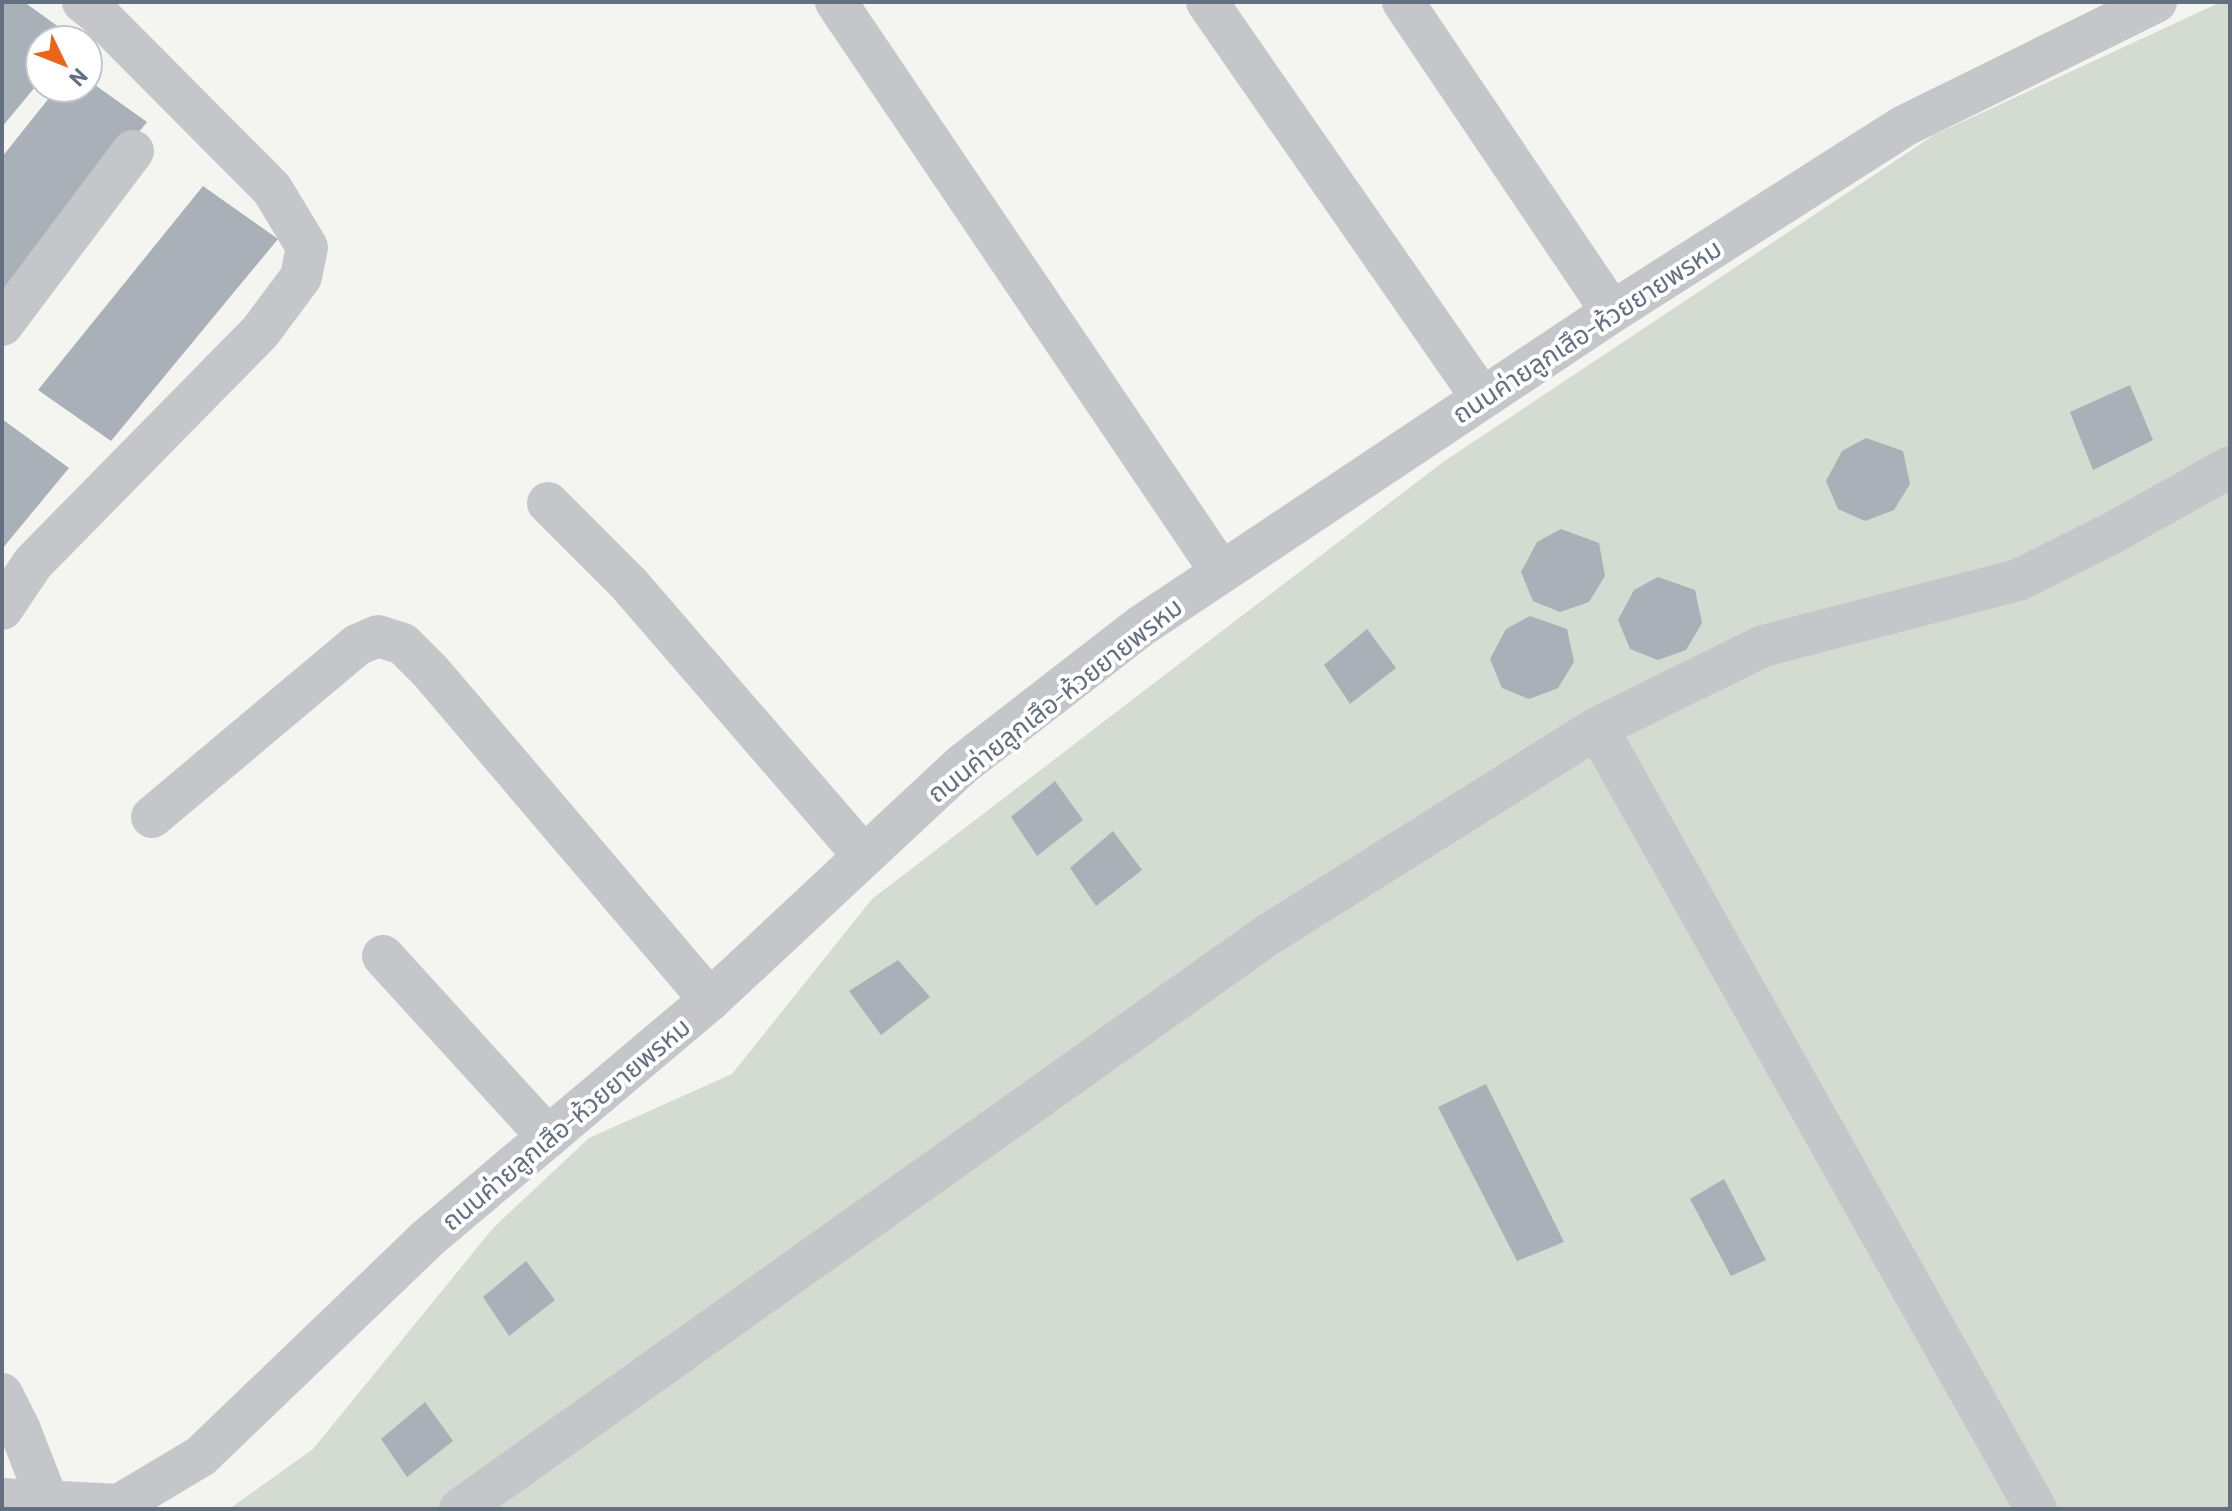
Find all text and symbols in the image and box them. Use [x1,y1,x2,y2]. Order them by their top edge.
north arrow [24,24,104,104]
text: N [65,64,94,93]
street label: ถนนค่ายลูกเสึอ-ห้วยยายพรหม [1446,231,1727,430]
street label: ถนนค่ายลูกเสึอ-ห้วยยายพรหม [921,590,1189,810]
street label: ถนนค่ายลูกเสึอ-ห้วยยายพรหม [435,1010,697,1237]

